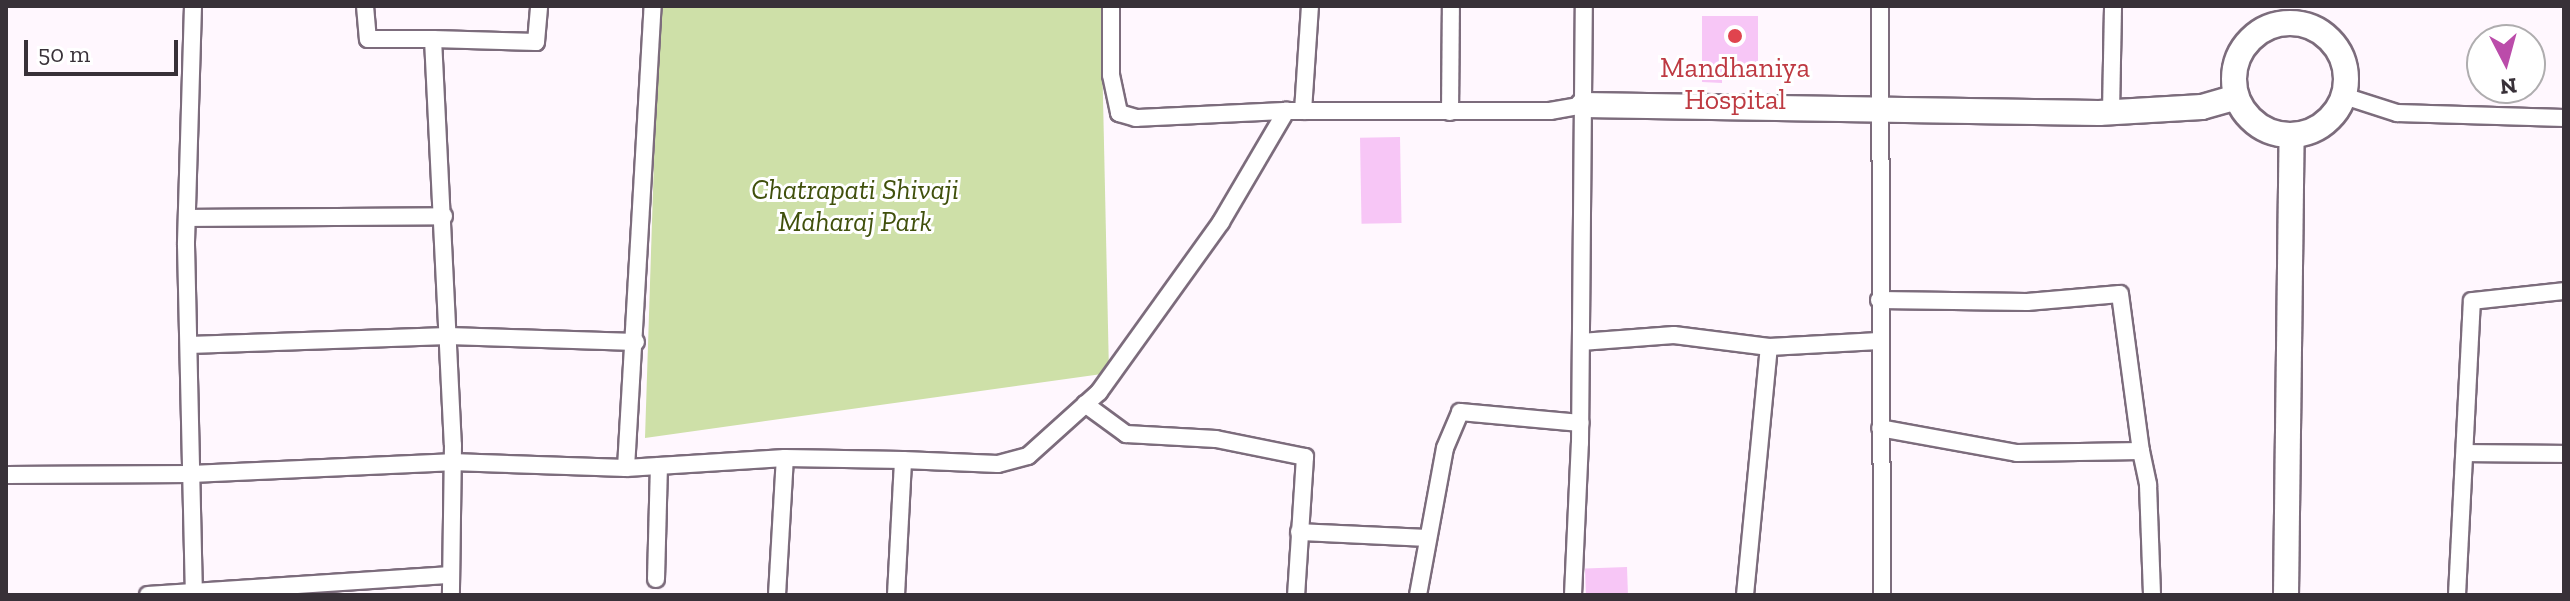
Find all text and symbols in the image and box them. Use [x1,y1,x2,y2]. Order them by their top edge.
scale bar [28,24,182,74]
north arrow [2466,24,2546,104]
marker: Mandhaniya Hospital [1724,25,1746,47]
text: 50 m [38,39,90,68]
place label: Mandhaniya Hospital [1660,51,1810,117]
text: N [2499,72,2518,101]
park label: Chatrapati Shivaji Maharaj Park [751,173,959,239]

